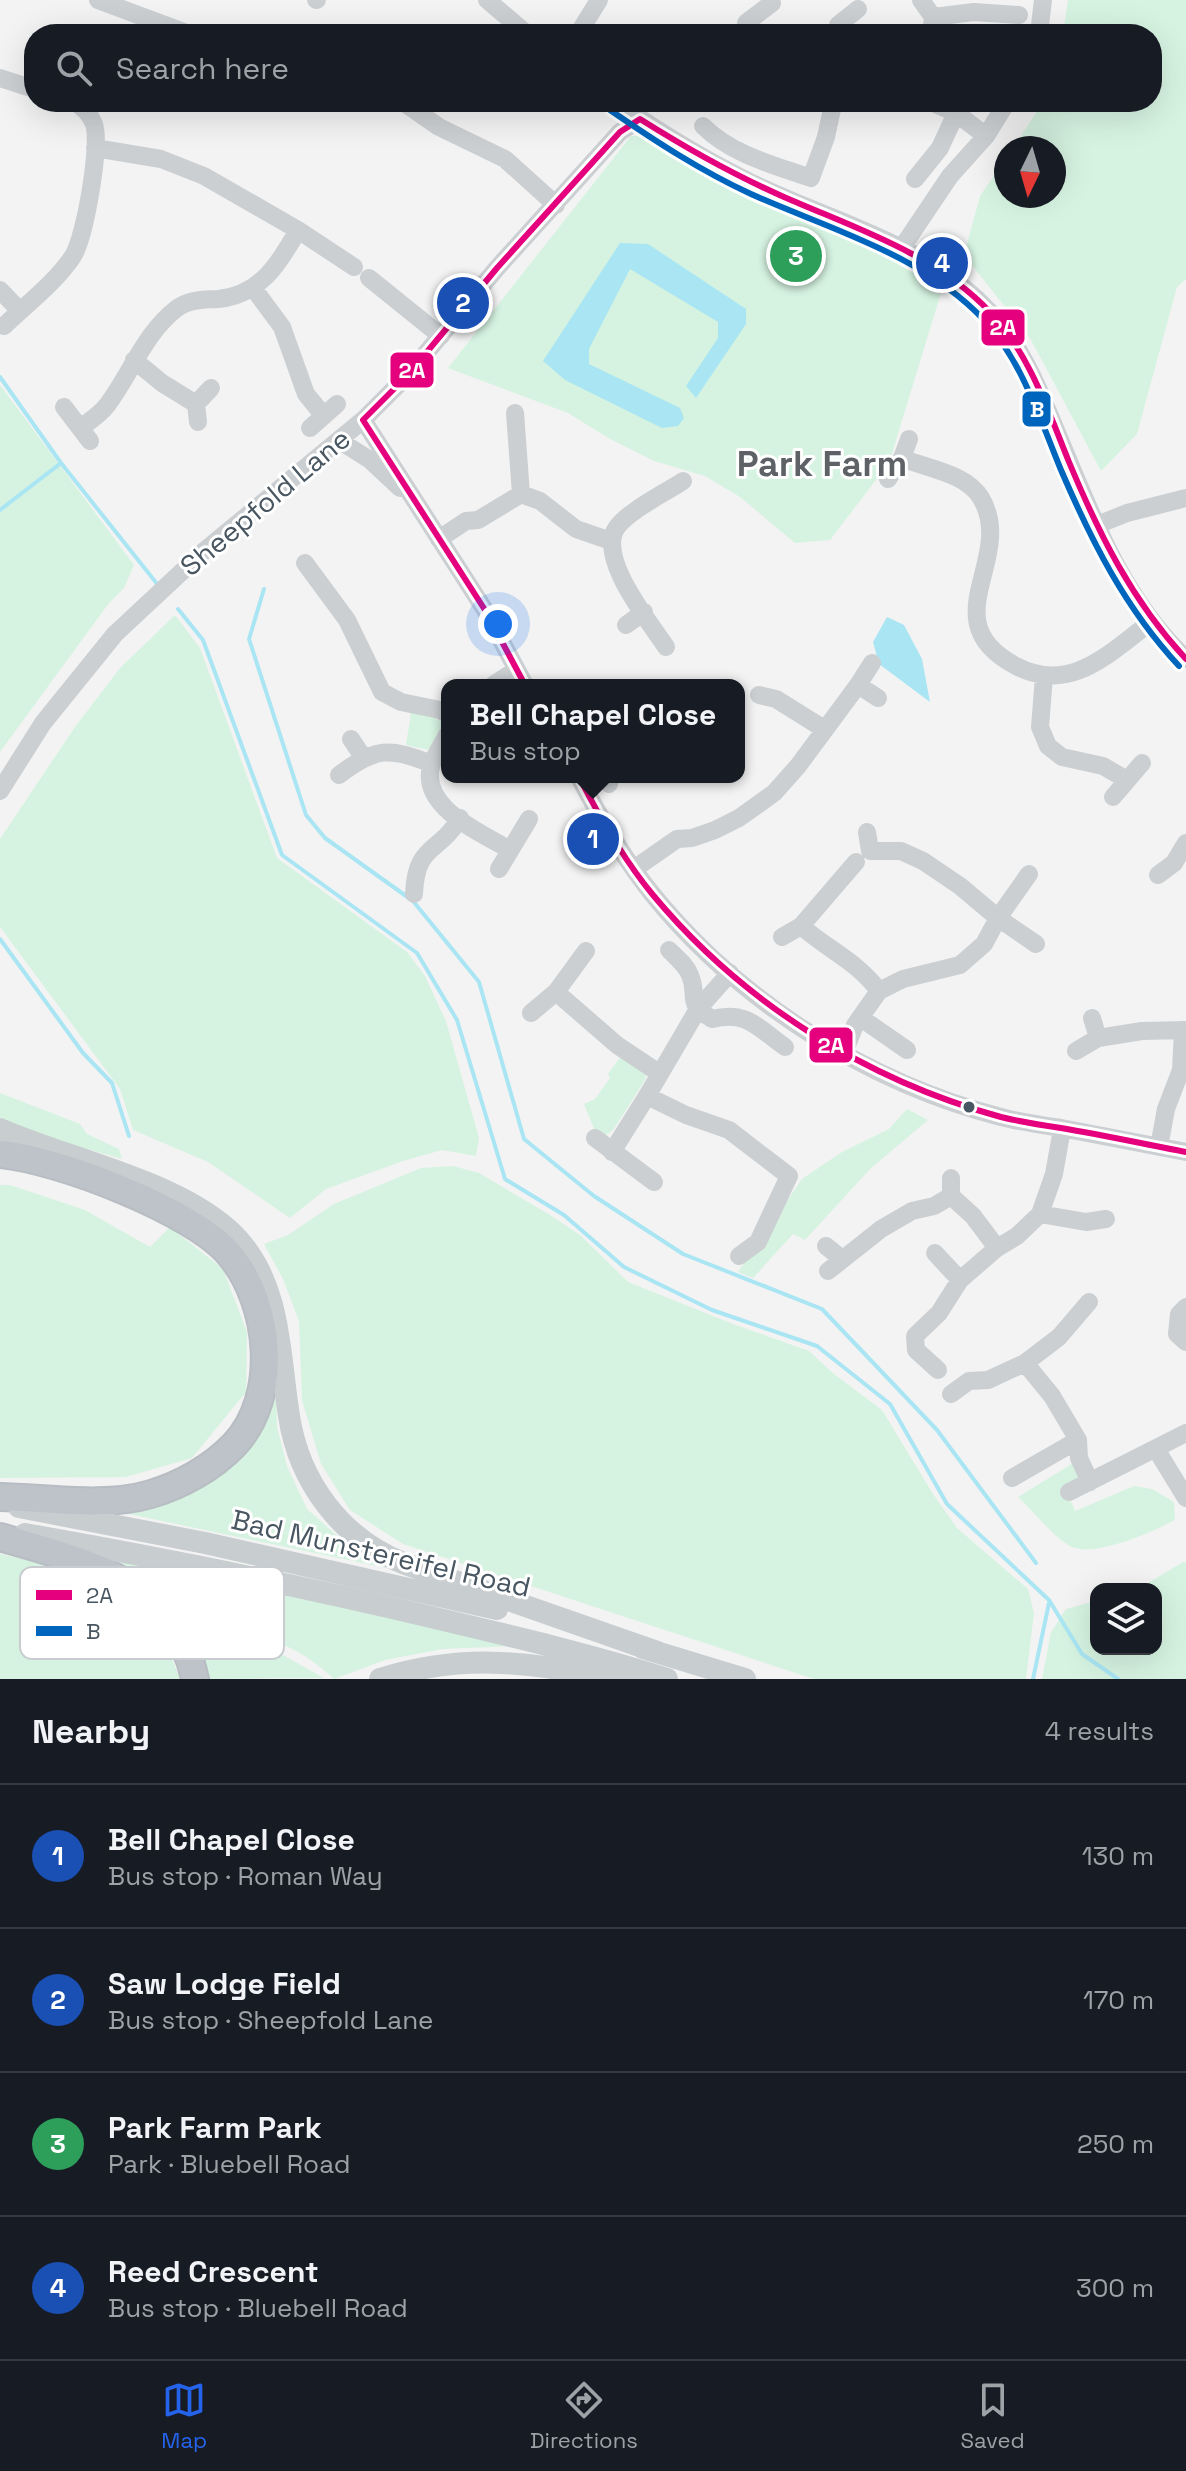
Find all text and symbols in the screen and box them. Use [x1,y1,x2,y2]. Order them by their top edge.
search box [24,24,1162,112]
icon: search [52,46,96,90]
text: Search here [116,49,289,88]
north arrow [994,136,1066,208]
pin: 3 [770,226,822,286]
pin: 4 [916,233,968,293]
pin: 2 [437,273,489,333]
line badge: 2A [980,308,1026,347]
text: 2A [989,313,1017,341]
line badge: 2A [389,351,435,389]
text: 2A [398,356,426,384]
line badge: B [1021,390,1052,428]
text: B [1030,395,1044,423]
street label: Sheepfold Lane [173,420,357,584]
district label: Park Farm [737,441,907,487]
your location [478,604,518,644]
popup [441,679,745,783]
text: Bell Chapel Close [470,695,716,734]
text: Bus stop [470,734,581,768]
pin: 1 [567,809,619,869]
line badge: 2A [808,1026,854,1064]
text: 2A [817,1031,845,1059]
unlabelled marker [961,1099,977,1115]
street label: Bad Munstereifel Road [228,1501,534,1605]
legend [20,1567,284,1659]
text: 2A [86,1581,113,1609]
map controls [1090,1583,1162,1655]
button: layers [1090,1583,1162,1655]
text: B [86,1617,101,1645]
text: Nearby [32,1710,150,1753]
text: 4 results [1045,1714,1154,1748]
text: Bell Chapel Close [108,1820,355,1859]
text: 1 [52,1839,64,1873]
text: 130 m [1082,1839,1154,1873]
text: Bus stop · Roman Way [108,1859,383,1893]
text: Saw Lodge Field [108,1964,341,2003]
text: 2 [50,1983,66,2017]
text: 170 m [1083,1983,1154,2017]
text: Bus stop · Sheepfold Lane [108,2003,434,2037]
text: Park Farm Park [108,2108,322,2147]
text: 3 [50,2127,66,2161]
text: 250 m [1077,2127,1154,2161]
text: Park · Bluebell Road [108,2147,351,2181]
text: Reed Crescent [108,2252,319,2291]
text: 4 [50,2271,66,2305]
text: 300 m [1076,2271,1154,2305]
text: Bus stop · Bluebell Road [108,2291,408,2325]
tab: Map [161,2378,207,2454]
tab: Directions [530,2378,638,2454]
tab: Saved [960,2378,1025,2454]

